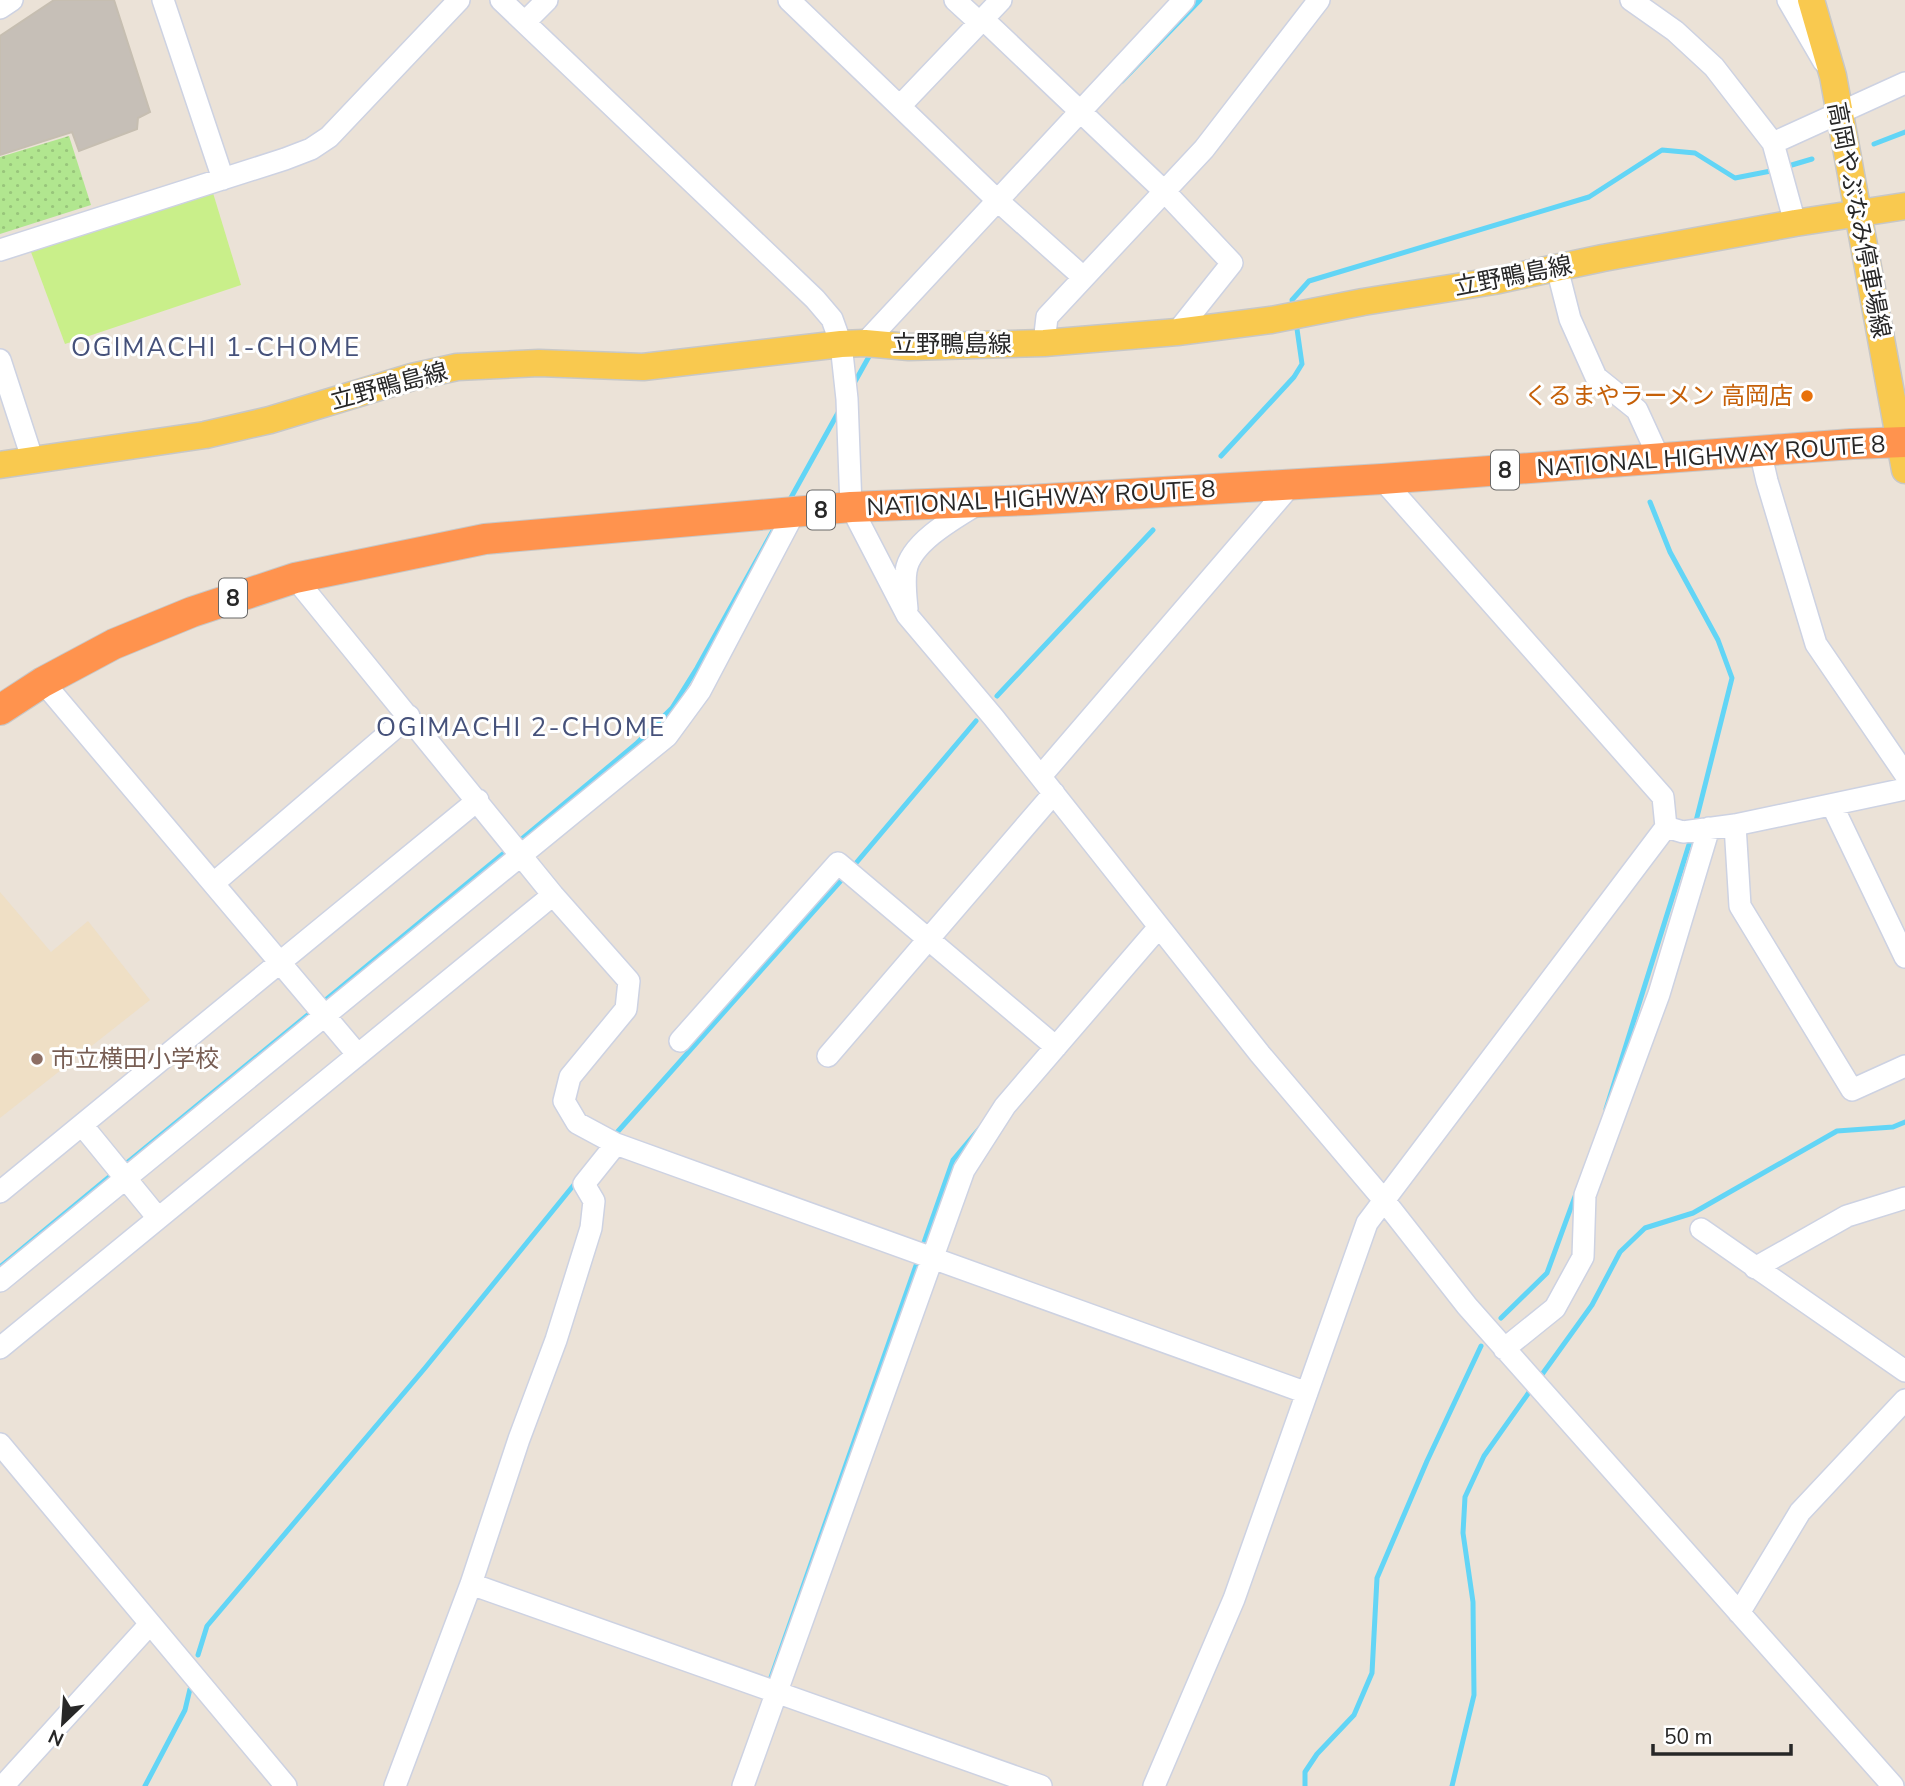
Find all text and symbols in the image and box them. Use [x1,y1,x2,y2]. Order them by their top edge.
street label: 高岡やぶなみ停車場線 [1820,99,1898,341]
street label: 立野鴨島線 [1451,249,1575,303]
street label: 立野鴨島線 [892,328,1012,360]
district label: OGIMACHI 1-CHOME [71,330,361,365]
street label: 立野鴨島線 [327,355,451,417]
place label: くるまやラーメン 高岡店 [1524,380,1793,412]
marker: くるまやラーメン 高岡店 [1799,388,1815,404]
street label: NATIONAL HIGHWAY ROUTE 8 [1536,428,1886,484]
road number: 8 [1491,450,1519,490]
street label: NATIONAL HIGHWAY ROUTE 8 [866,473,1216,523]
road number: 8 [807,490,835,530]
road number: 8 [219,578,247,618]
district label: OGIMACHI 2-CHOME [376,710,666,745]
place label: 市立横田小学校 [51,1043,219,1075]
marker: 市立横田小学校 [29,1051,45,1067]
north arrow [28,1688,98,1758]
scale bar [1653,1712,1791,1756]
text: N [44,1723,68,1752]
text: 50 m [1664,1723,1713,1751]

